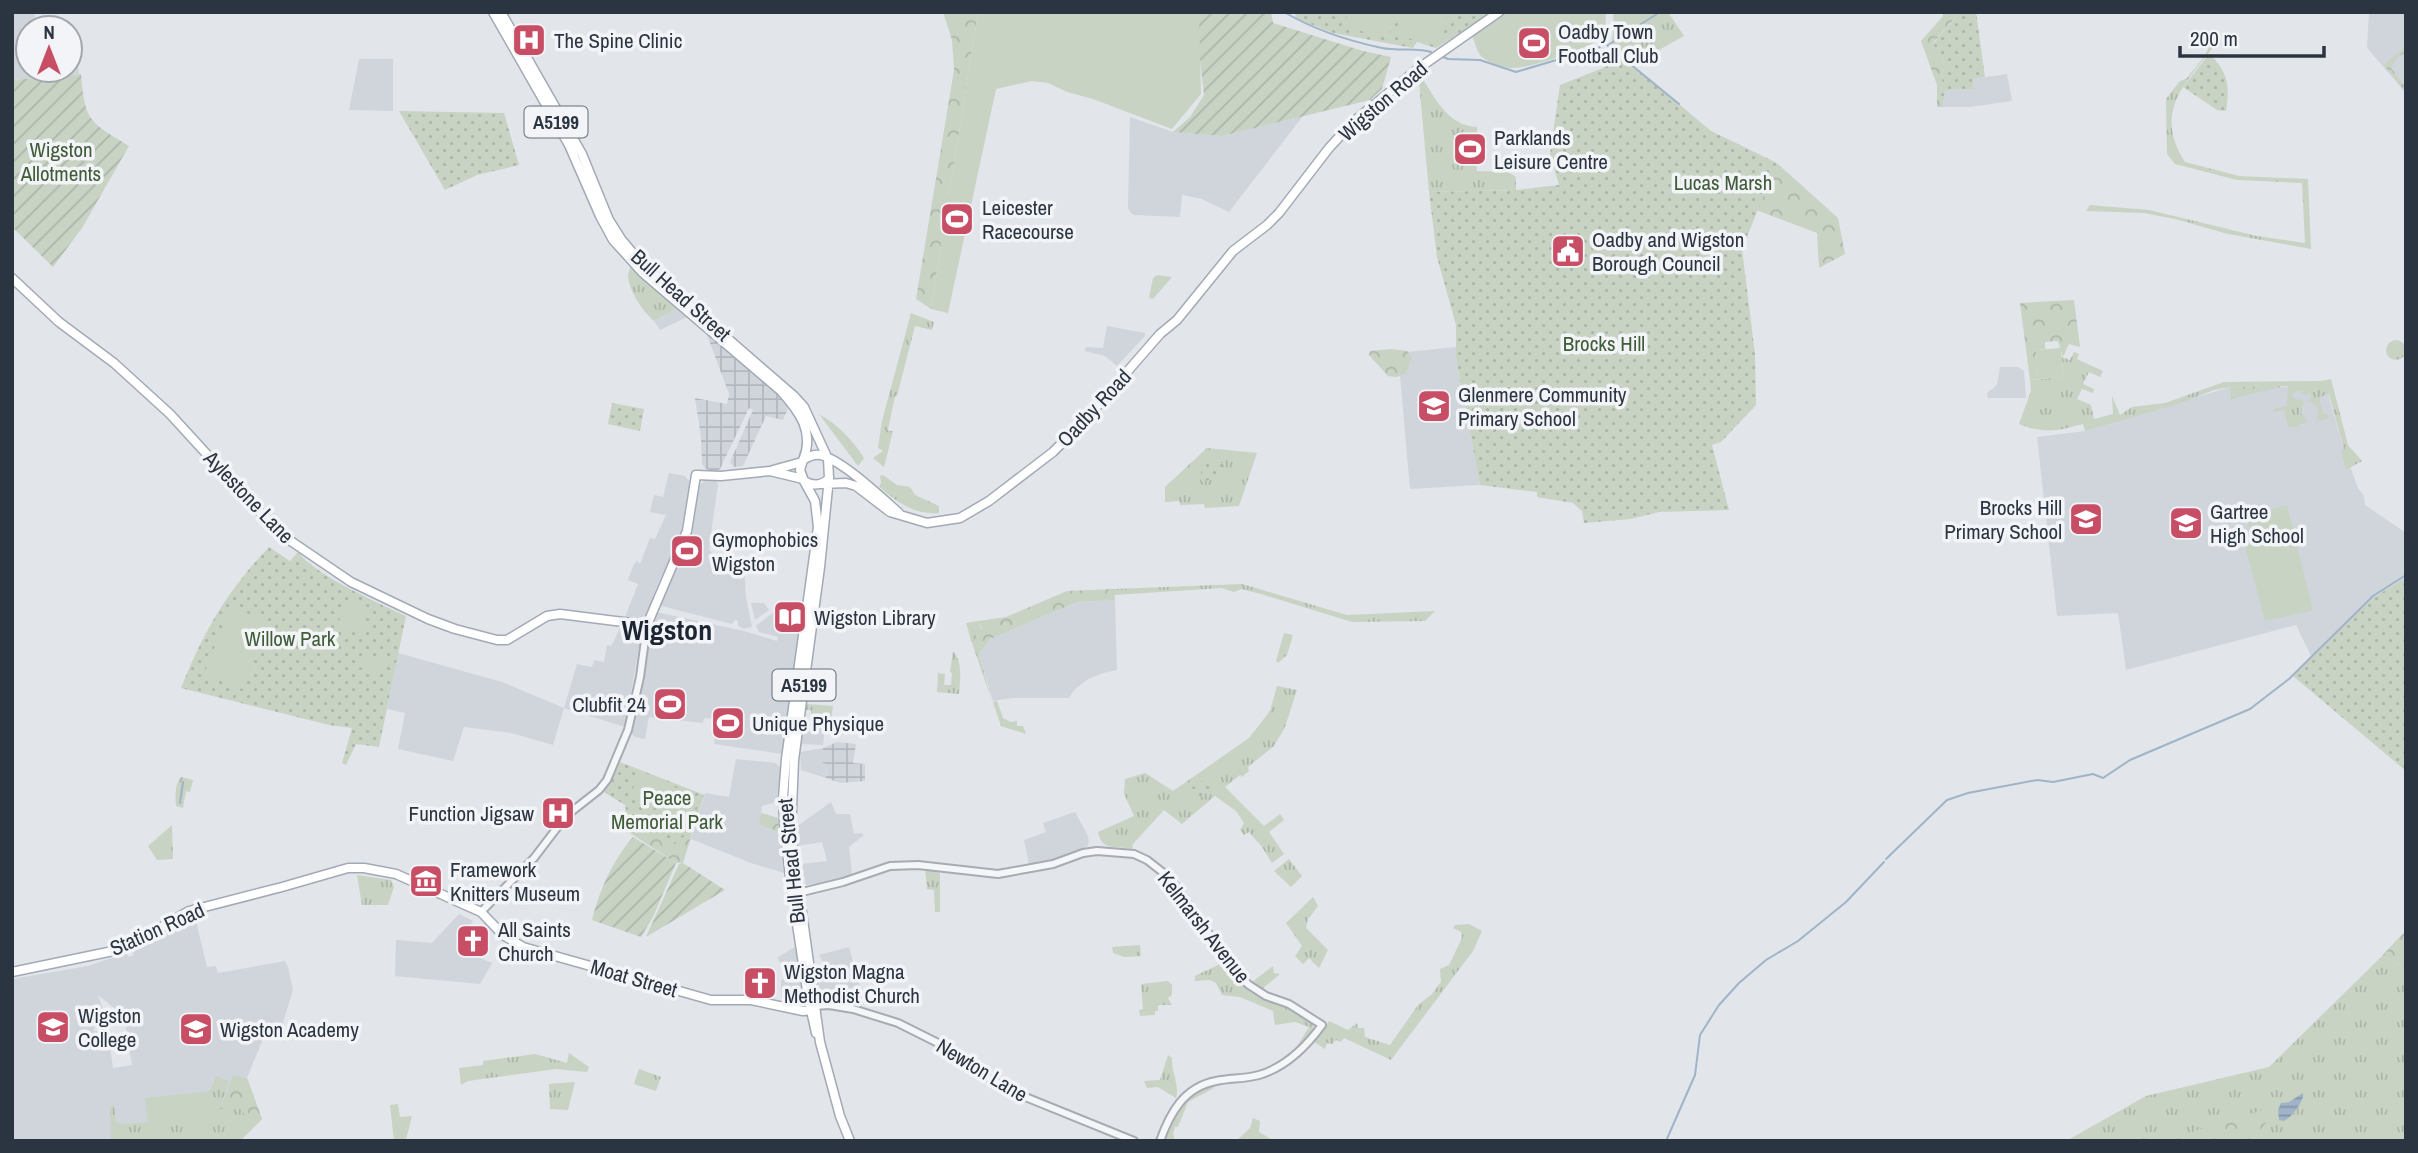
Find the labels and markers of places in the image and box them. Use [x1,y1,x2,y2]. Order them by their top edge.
place label: Oadby Town Football Club [1558,17,1659,70]
hospital icon: The Spine Clinic [510,21,548,59]
sports icon: Oadby Town Football Club [1515,24,1553,62]
place label: The Spine Clinic [554,26,682,55]
place label: Parklands Leisure Centre [1494,123,1608,176]
sports icon: Parklands Leisure Centre [1451,130,1489,168]
place label: Leicester Racecourse [982,193,1074,246]
sports icon: Leicester Racecourse [938,200,976,238]
place label: Oadby and Wigston Borough Council [1592,225,1744,278]
public building icon: Oadby and Wigston Borough Council [1549,232,1587,270]
place label: Glenmere Community Primary School [1458,380,1627,433]
school or university icon: Glenmere Community Primary School [1415,387,1453,425]
place label: Brocks Hill Primary School [1944,493,2062,546]
place label: Gartree High School [2210,497,2304,550]
school or university icon: Brocks Hill Primary School [2067,500,2105,538]
school or university icon: Gartree High School [2167,504,2205,542]
place label: Gymophobics Wigston [712,525,818,578]
sports icon: Gymophobics Wigston [668,532,706,570]
library icon: Wigston Library [771,598,809,636]
place label: Wigston Library [814,603,936,632]
sports icon: Clubfit 24 [651,685,689,723]
place label: Clubfit 24 [572,690,646,719]
sports icon: Unique Physique [709,704,747,742]
place label: Unique Physique [752,709,884,738]
hospital icon: Function Jigsaw [539,794,577,832]
place label: Function Jigsaw [409,799,535,828]
place label: Framework Knitters Museum [450,855,580,908]
museum icon: Framework Knitters Museum [407,862,445,900]
place label: All Saints Church [497,915,571,968]
church icon: All Saints Church [454,922,492,960]
place label: Wigston Magna Methodist Church [784,957,920,1010]
church icon: Wigston Magna Methodist Church [741,964,779,1002]
place label: Wigston College [78,1001,141,1054]
school or university icon: Wigston College [34,1008,72,1046]
school or university icon: Wigston Academy [177,1010,215,1048]
place label: Wigston Academy [220,1015,359,1044]

